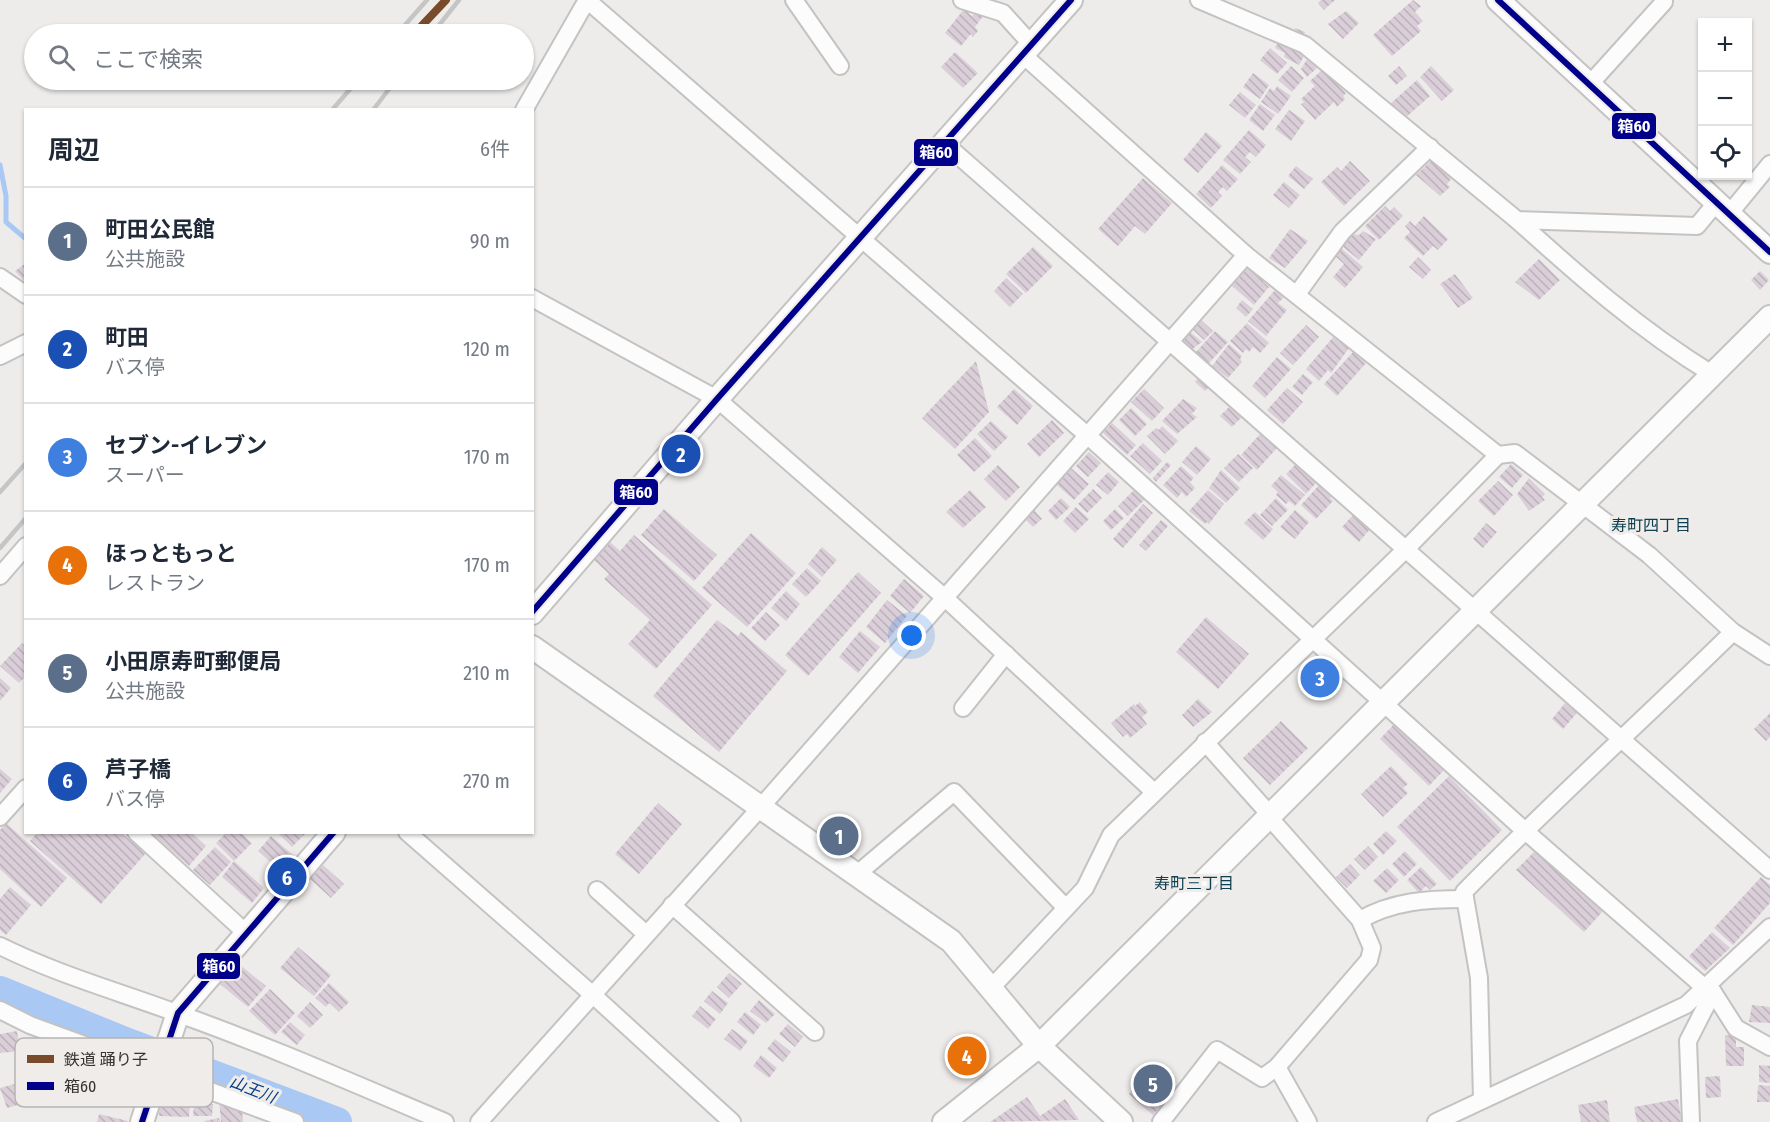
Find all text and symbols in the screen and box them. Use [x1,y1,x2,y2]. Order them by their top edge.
map controls [1698,18,1752,180]
button: + [1698,18,1752,72]
search box [24,24,534,90]
icon: search [45,41,78,74]
text: ここで検索 [93,46,203,73]
button: − [1698,72,1752,126]
line badge: 箱60 [1611,112,1657,140]
text: 箱60 [1617,117,1651,136]
button: locate [1698,126,1752,180]
text: 周辺 [48,135,100,166]
text: 6件 [480,137,510,161]
line badge: 箱60 [913,138,959,167]
text: 箱60 [919,143,953,162]
text: 町田公民館 [105,216,215,243]
text: 1 [63,229,72,253]
text: 90 m [470,229,510,253]
text: 公共施設 [105,247,185,271]
text: 町田 [105,324,149,351]
text: 2 [63,337,72,361]
text: 120 m [463,337,510,361]
text: バス停 [105,355,165,379]
text: セブン-イレブン [105,432,267,459]
pin: 2 [662,432,700,476]
text: 3 [63,445,72,469]
text: 170 m [464,445,510,469]
text: スーパー [105,463,185,487]
line badge: 箱60 [613,478,659,506]
text: 箱60 [619,483,653,502]
district label: 寿町四丁目 [1611,516,1691,535]
text: ほっともっと [105,540,237,567]
text: 4 [62,553,73,577]
text: 170 m [464,553,510,577]
text: レストラン [105,571,205,595]
your location [897,621,926,650]
text: 小田原寿町郵便局 [105,648,281,675]
pin: 3 [1300,656,1340,700]
text: 5 [63,661,72,685]
text: 210 m [463,661,510,685]
text: 公共施設 [105,679,185,703]
text: 芦子橋 [105,756,171,783]
text: 6 [62,769,73,793]
text: 270 m [463,769,510,793]
text: バス停 [105,787,165,811]
pin: 1 [820,814,858,858]
pin: 6 [268,854,306,900]
district label: 寿町三丁目 [1154,874,1234,893]
line badge: 箱60 [196,952,241,980]
text: 箱60 [202,957,236,976]
pin: 4 [948,1034,986,1078]
legend [15,1038,213,1107]
text: 鉄道 踊り子 [64,1050,148,1069]
pin: 5 [1134,1062,1172,1106]
water label: 山王川 [227,1072,280,1108]
text: 箱60 [64,1077,96,1096]

